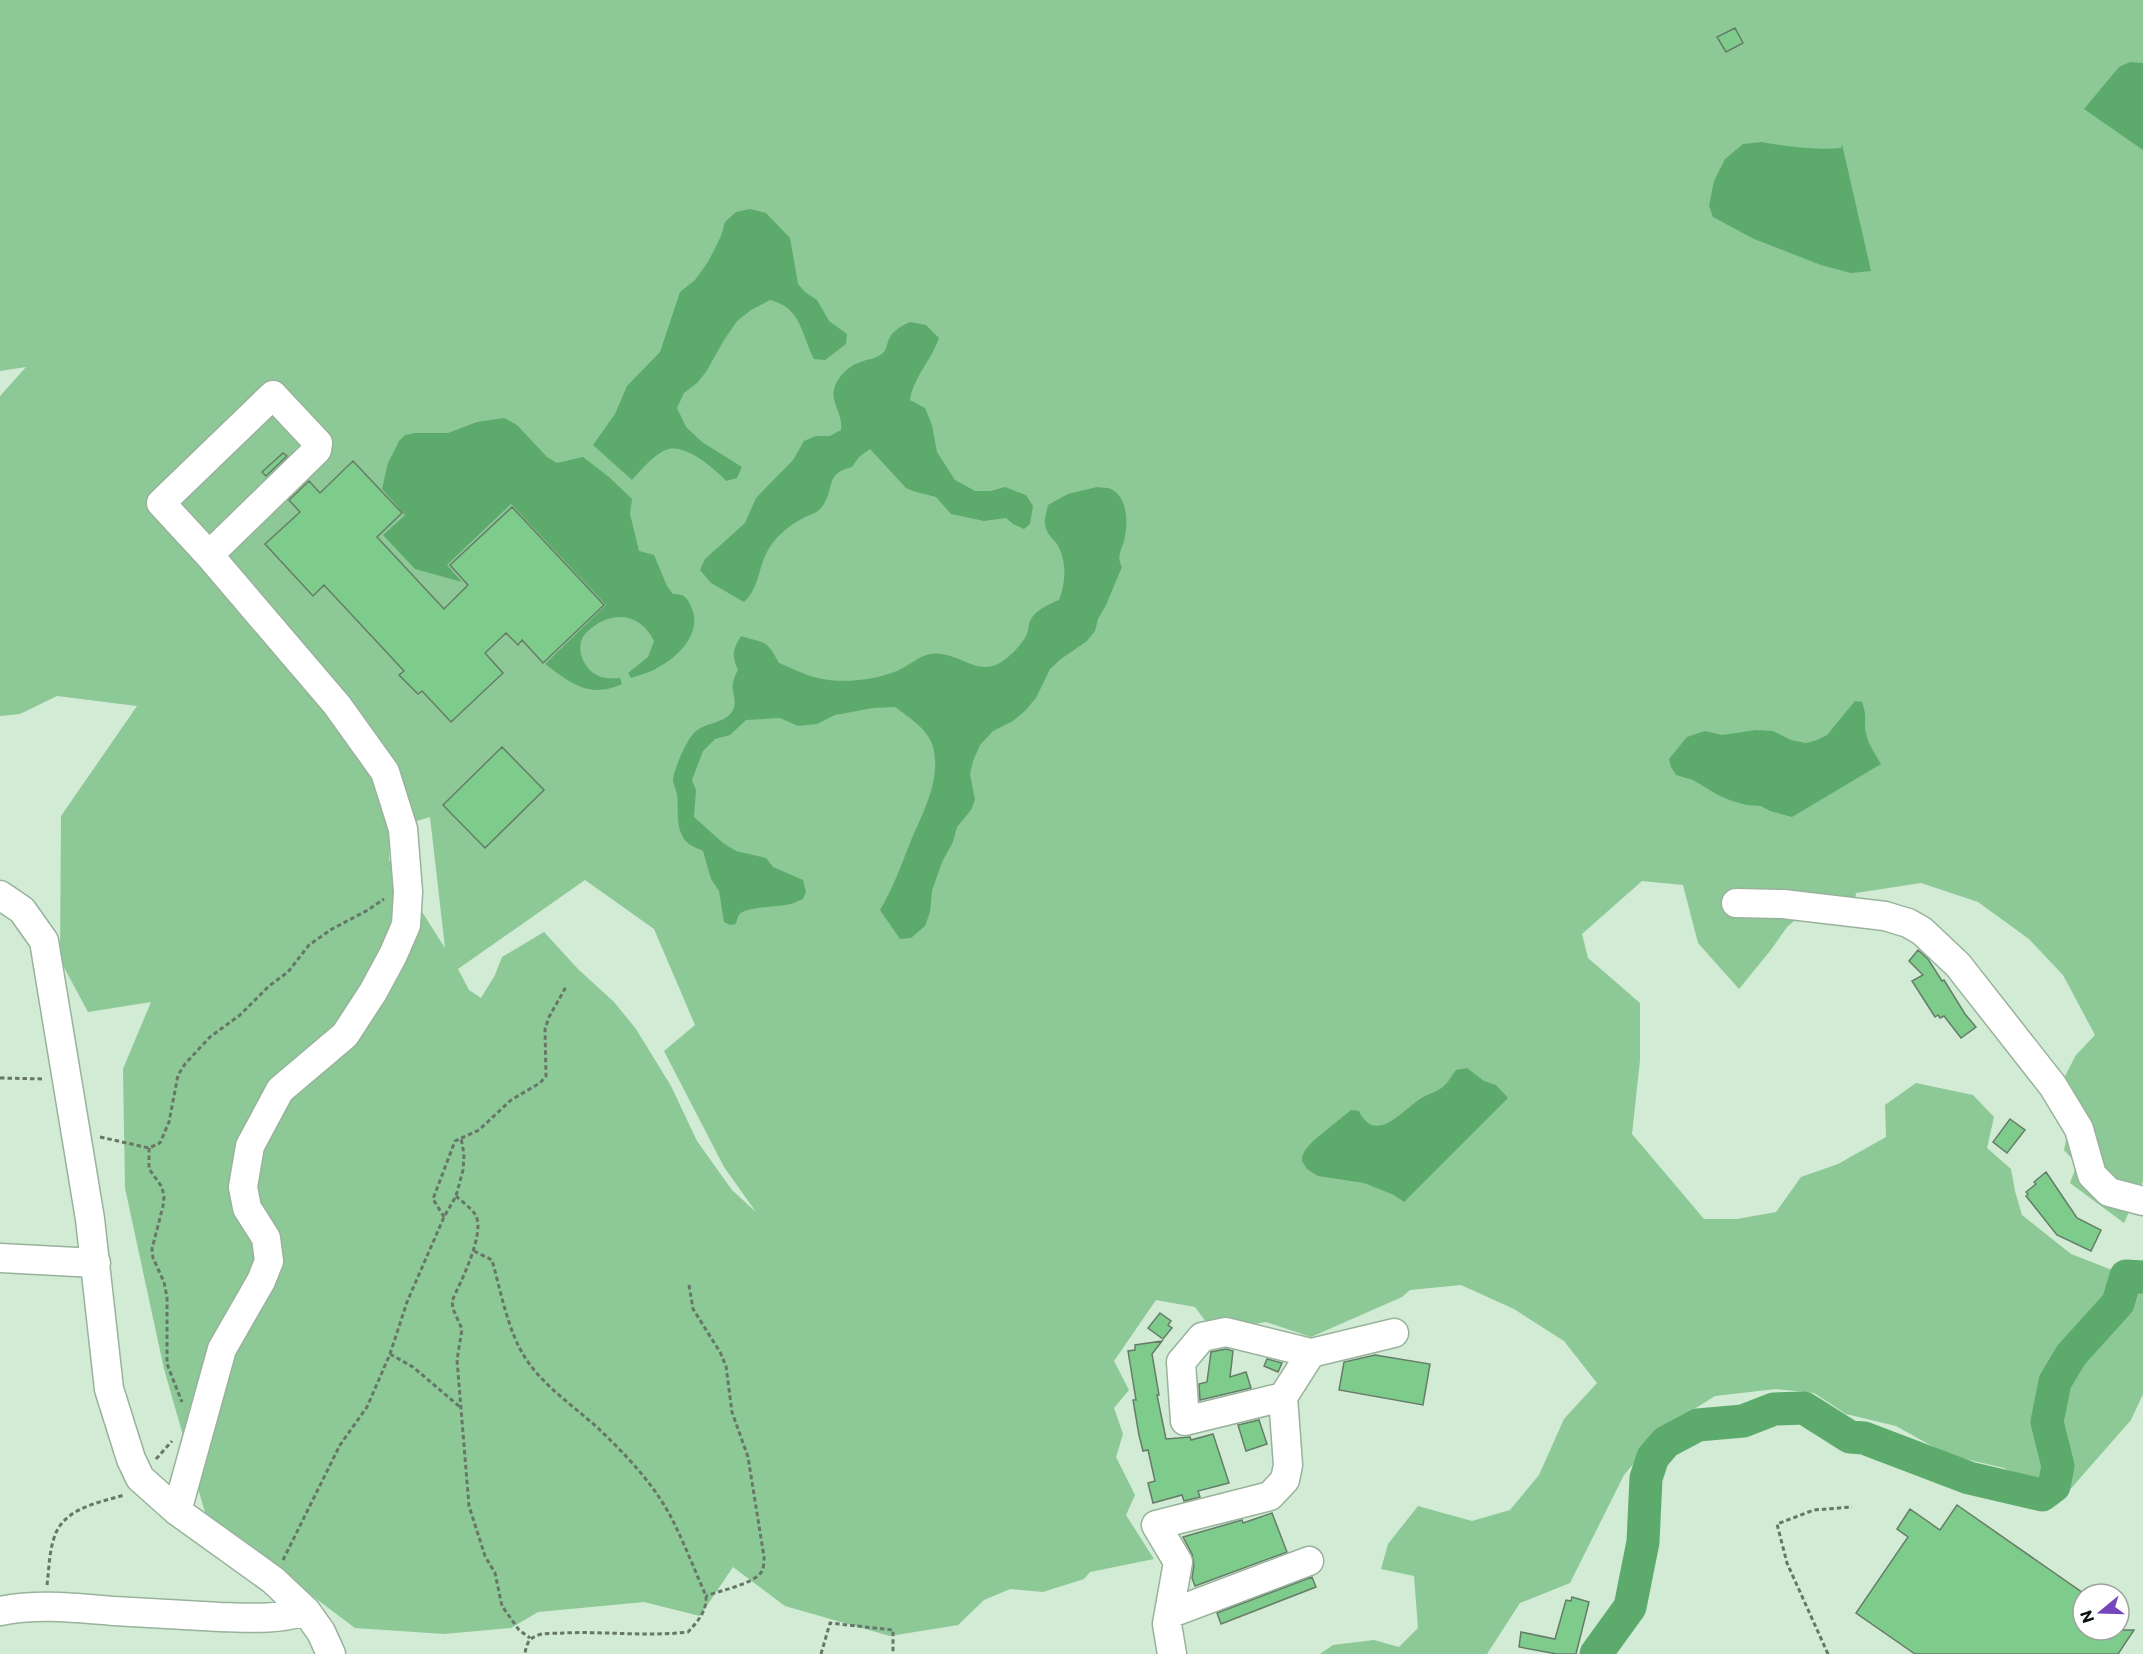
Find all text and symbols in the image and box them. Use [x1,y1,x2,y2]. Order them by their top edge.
north arrow [2071,1582,2131,1642]
text: N [2075,1608,2097,1626]

